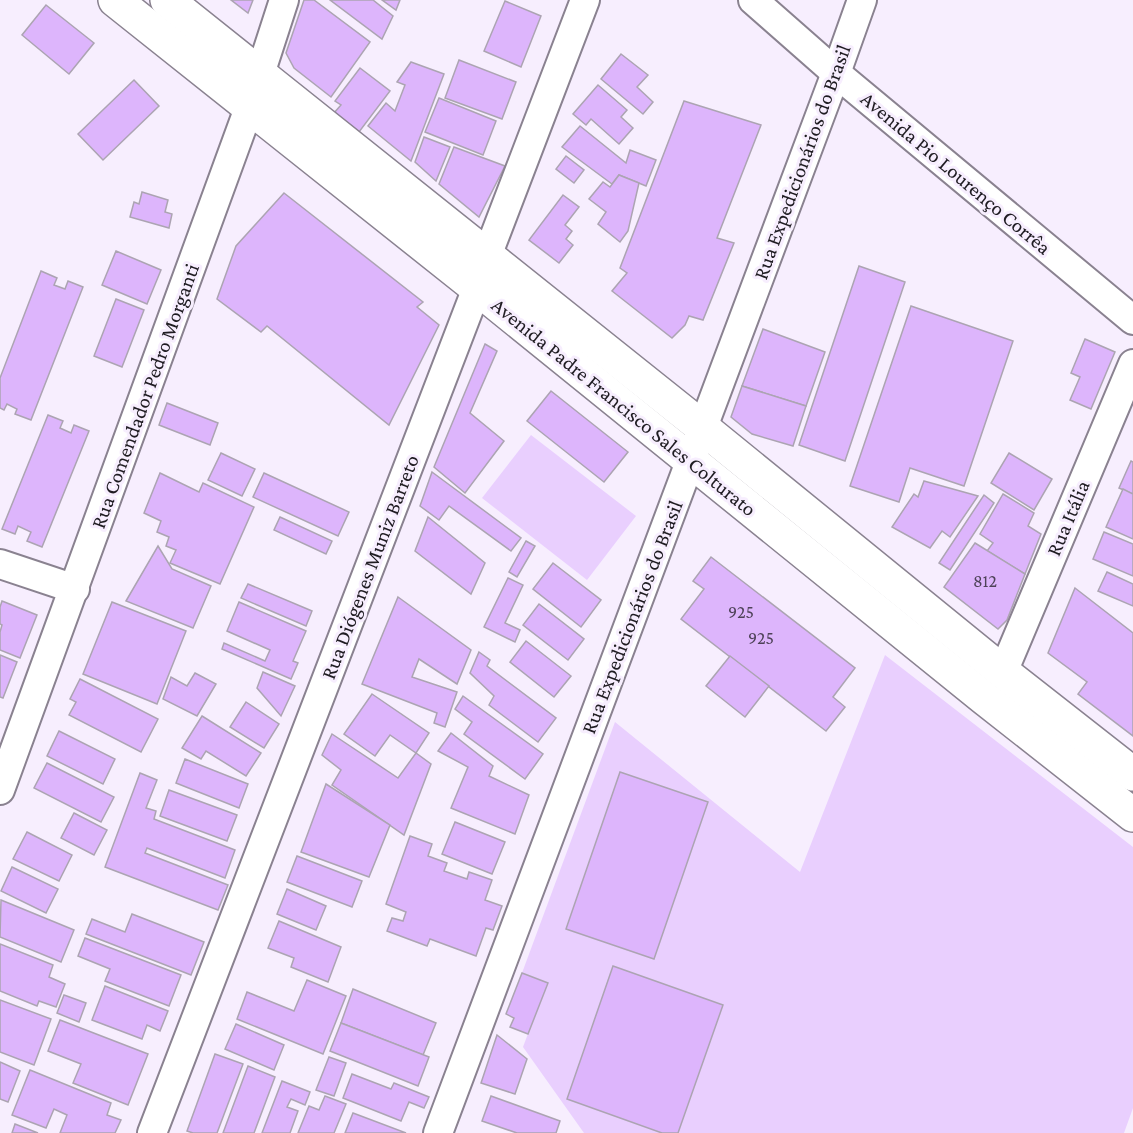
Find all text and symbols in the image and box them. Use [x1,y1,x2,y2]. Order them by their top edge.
street label: Rua Expedicionários do Brasil [748,41,856,283]
street label: Avenida Pio Lourenço Corrêa [856,86,1056,260]
street label: Rua Comendador Pedro Morganti [86,260,204,532]
street label: Avenida Padre Francisco Sales Colturato [487,293,761,521]
street label: Rua Diógenes Muniz Barreto [316,451,424,683]
street label: Rua Itália [1041,476,1095,559]
street label: Rua Expedicionários do Brasil [576,497,688,737]
house number: 812 [973,571,997,591]
house number: 925 [728,602,754,622]
house number: 925 [748,628,774,648]

